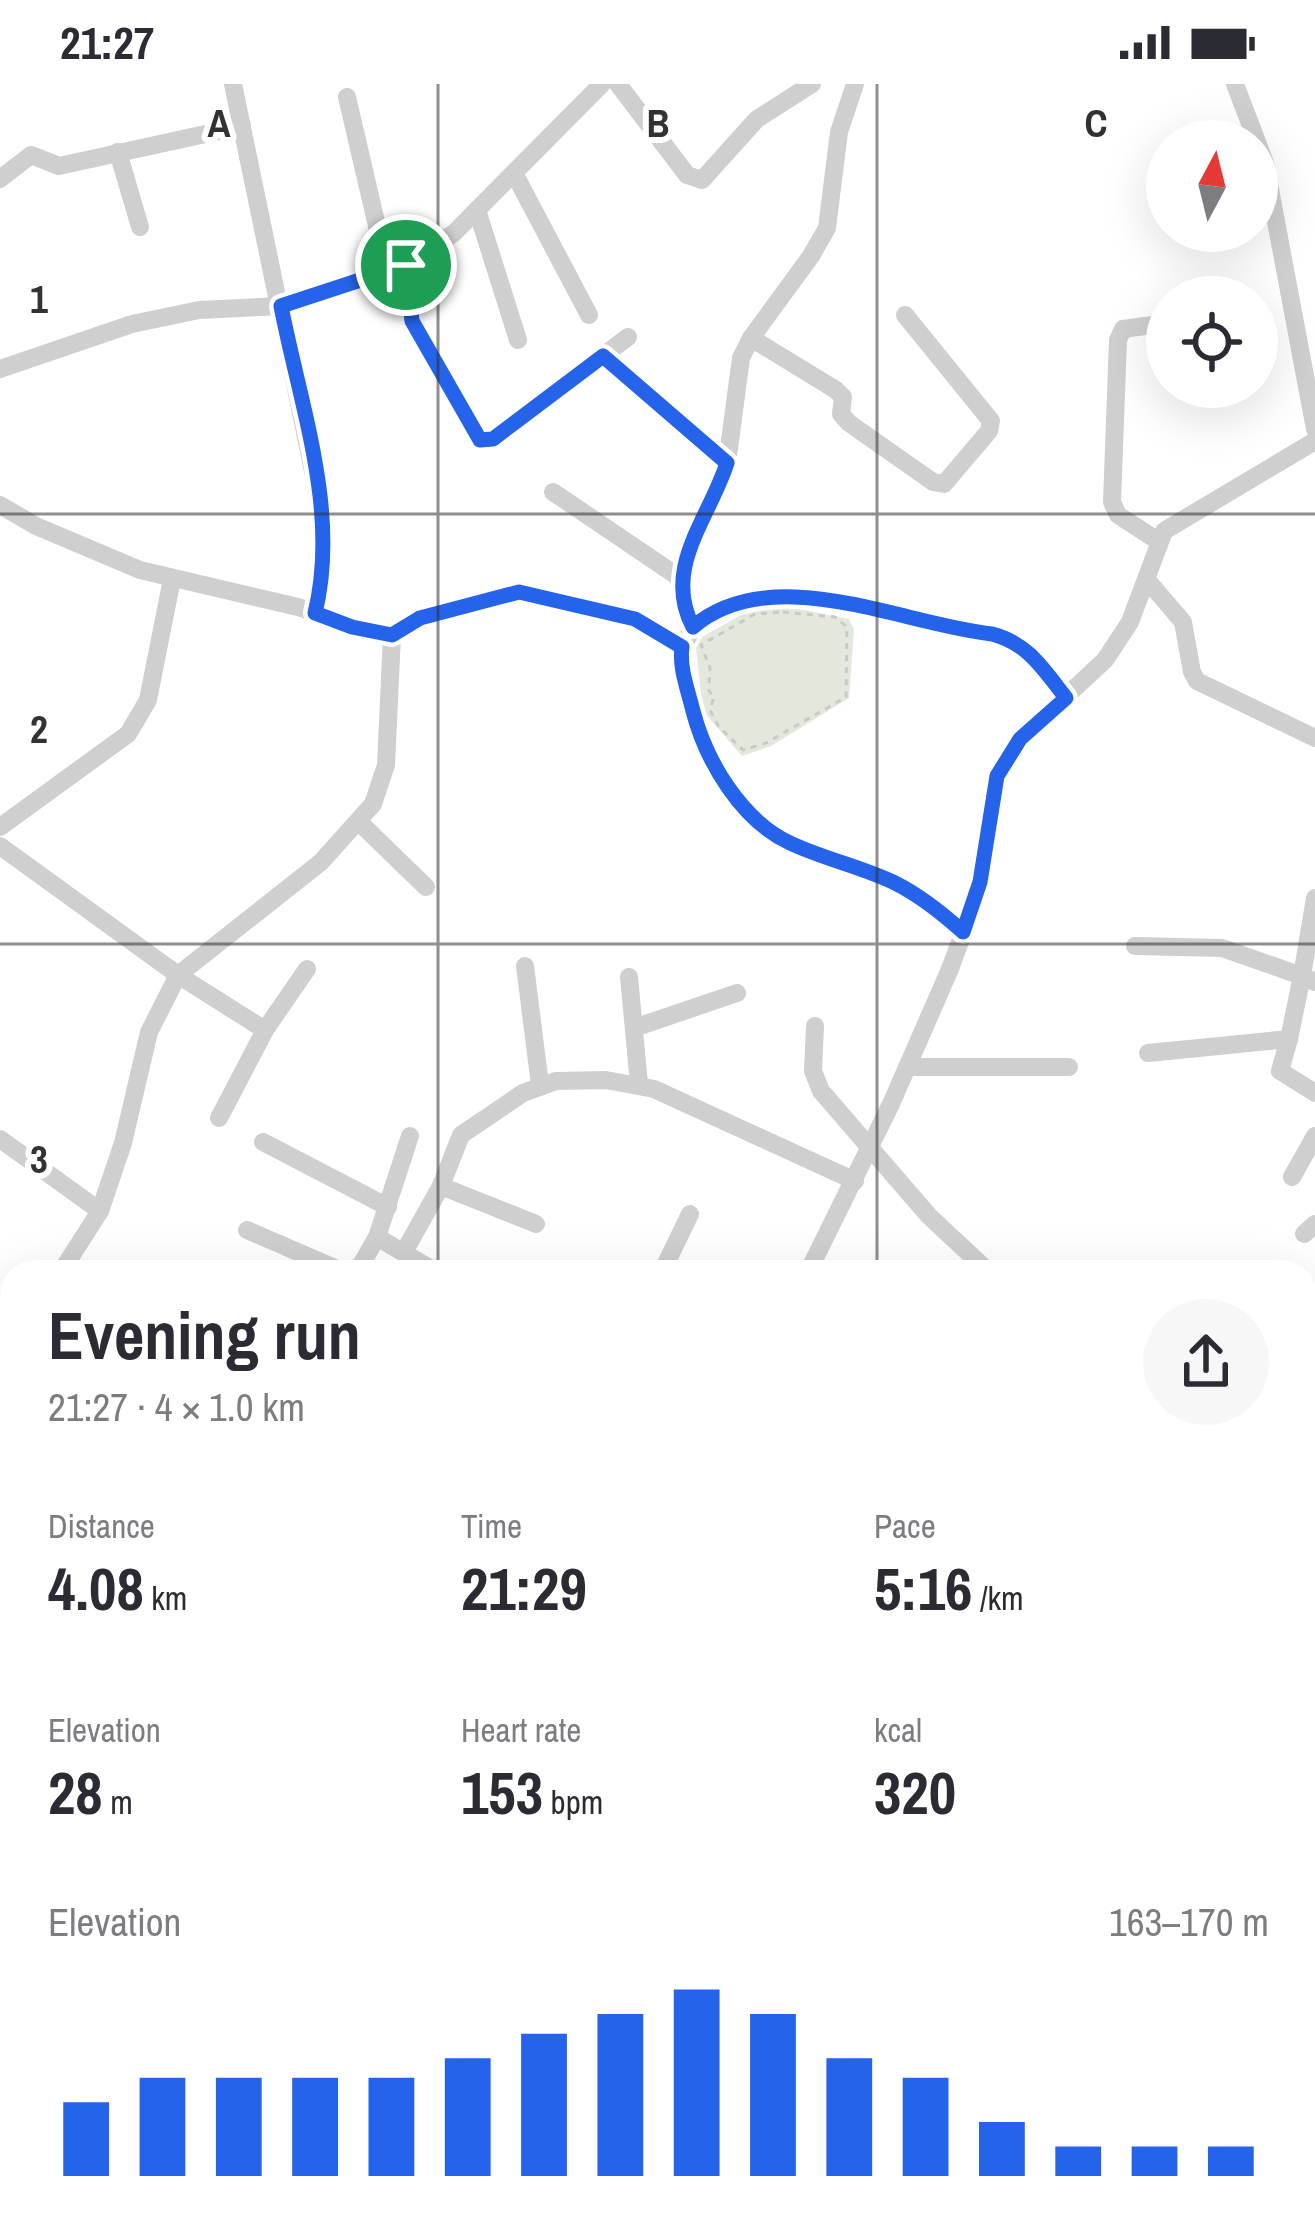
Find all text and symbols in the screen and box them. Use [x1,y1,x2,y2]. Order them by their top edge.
text: 21:27 [60,12,154,73]
text: A [207,97,231,149]
text: B [646,97,670,149]
text: C [1084,97,1108,149]
north arrow [1146,120,1278,252]
map controls [1146,120,1278,408]
pin [355,214,457,316]
icon: arrive [373,232,439,298]
text: 1 [30,273,48,325]
button: locate [1146,276,1278,408]
text: 2 [30,703,48,755]
text: 3 [30,1133,48,1185]
text: Evening run [48,1291,361,1380]
button: share [1143,1299,1269,1425]
text: 21:27 · 4 × 1.0 km [48,1381,305,1433]
text: Distance [48,1504,155,1548]
text: Time [461,1504,522,1548]
text: Pace [874,1504,936,1548]
text: 4.08 [48,1548,144,1629]
text: 21:29 [461,1548,587,1629]
text: 5:16 [874,1548,972,1629]
text: km [144,1576,187,1620]
text: /km [972,1576,1024,1620]
text: Elevation [48,1708,161,1752]
text: Heart rate [461,1708,581,1752]
text: kcal [874,1708,922,1752]
text: 28 [48,1752,103,1833]
text: 153 [461,1752,543,1833]
text: 320 [874,1752,956,1833]
text: m [103,1780,133,1824]
text: bpm [543,1780,603,1824]
text: Elevation [48,1896,181,1948]
text: 163–170 m [1109,1896,1269,1948]

